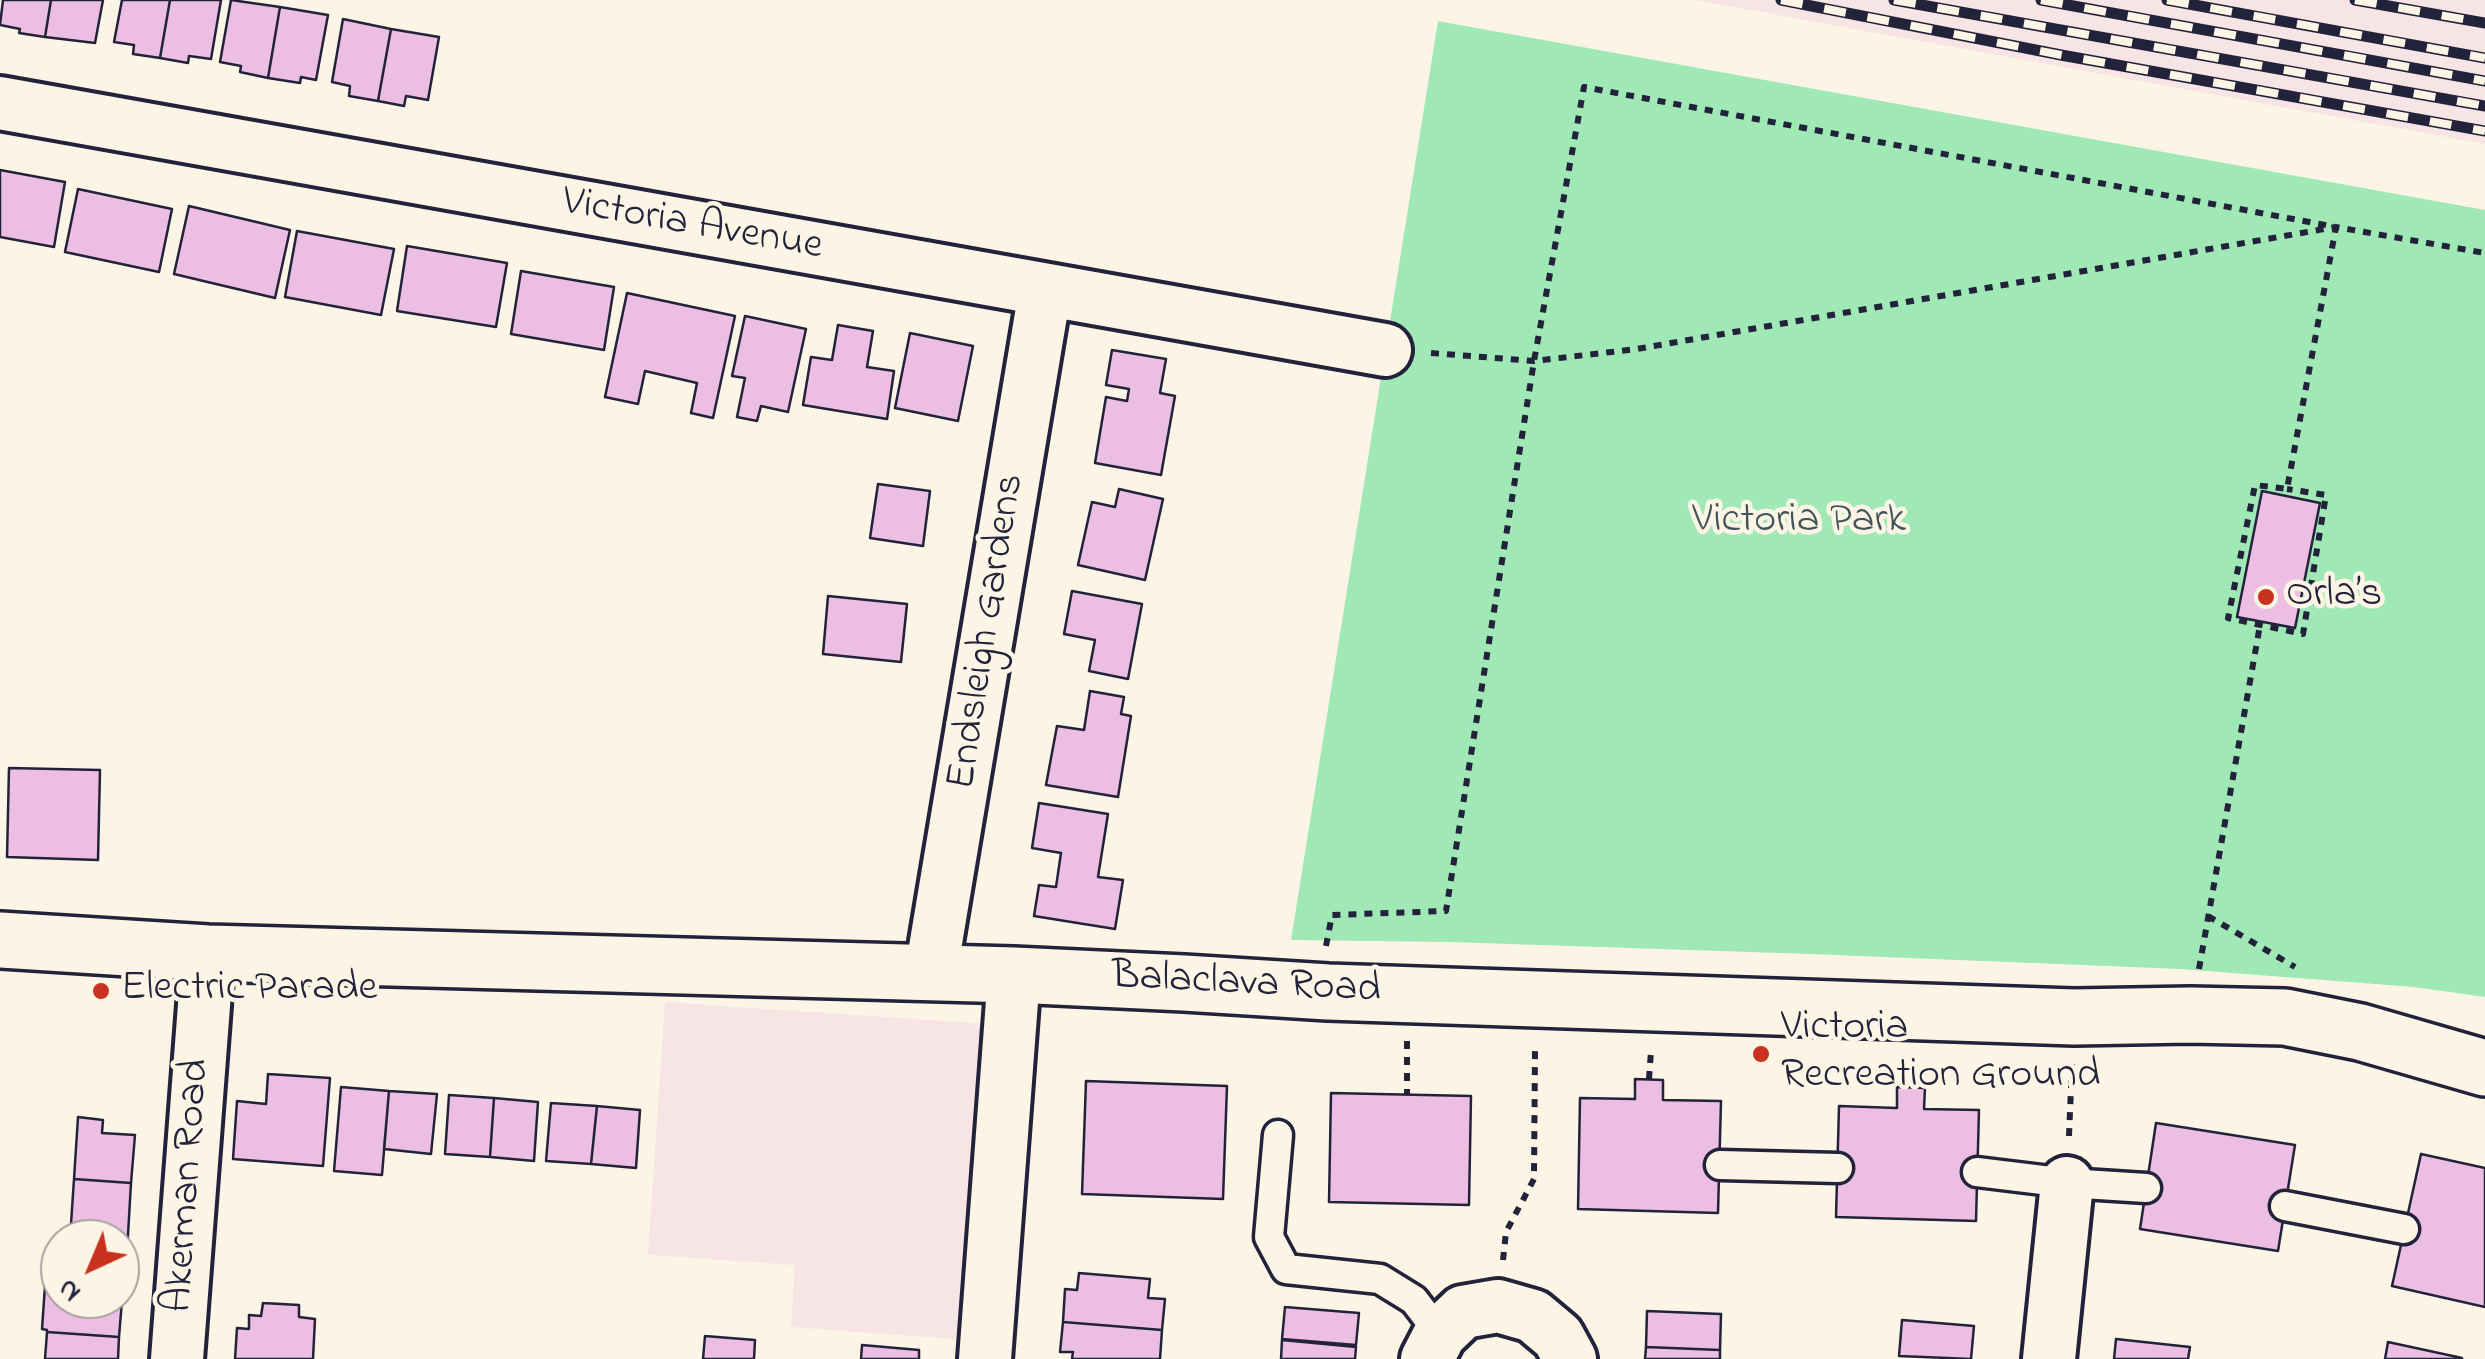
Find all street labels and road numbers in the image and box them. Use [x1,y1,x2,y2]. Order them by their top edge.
street label: Victoria Avenue [558,179,826,275]
street label: Endsleigh Gardens [939,471,1039,793]
street label: Balaclava Road [1110,954,1382,1018]
street label: Akerman Road [156,1058,224,1314]

